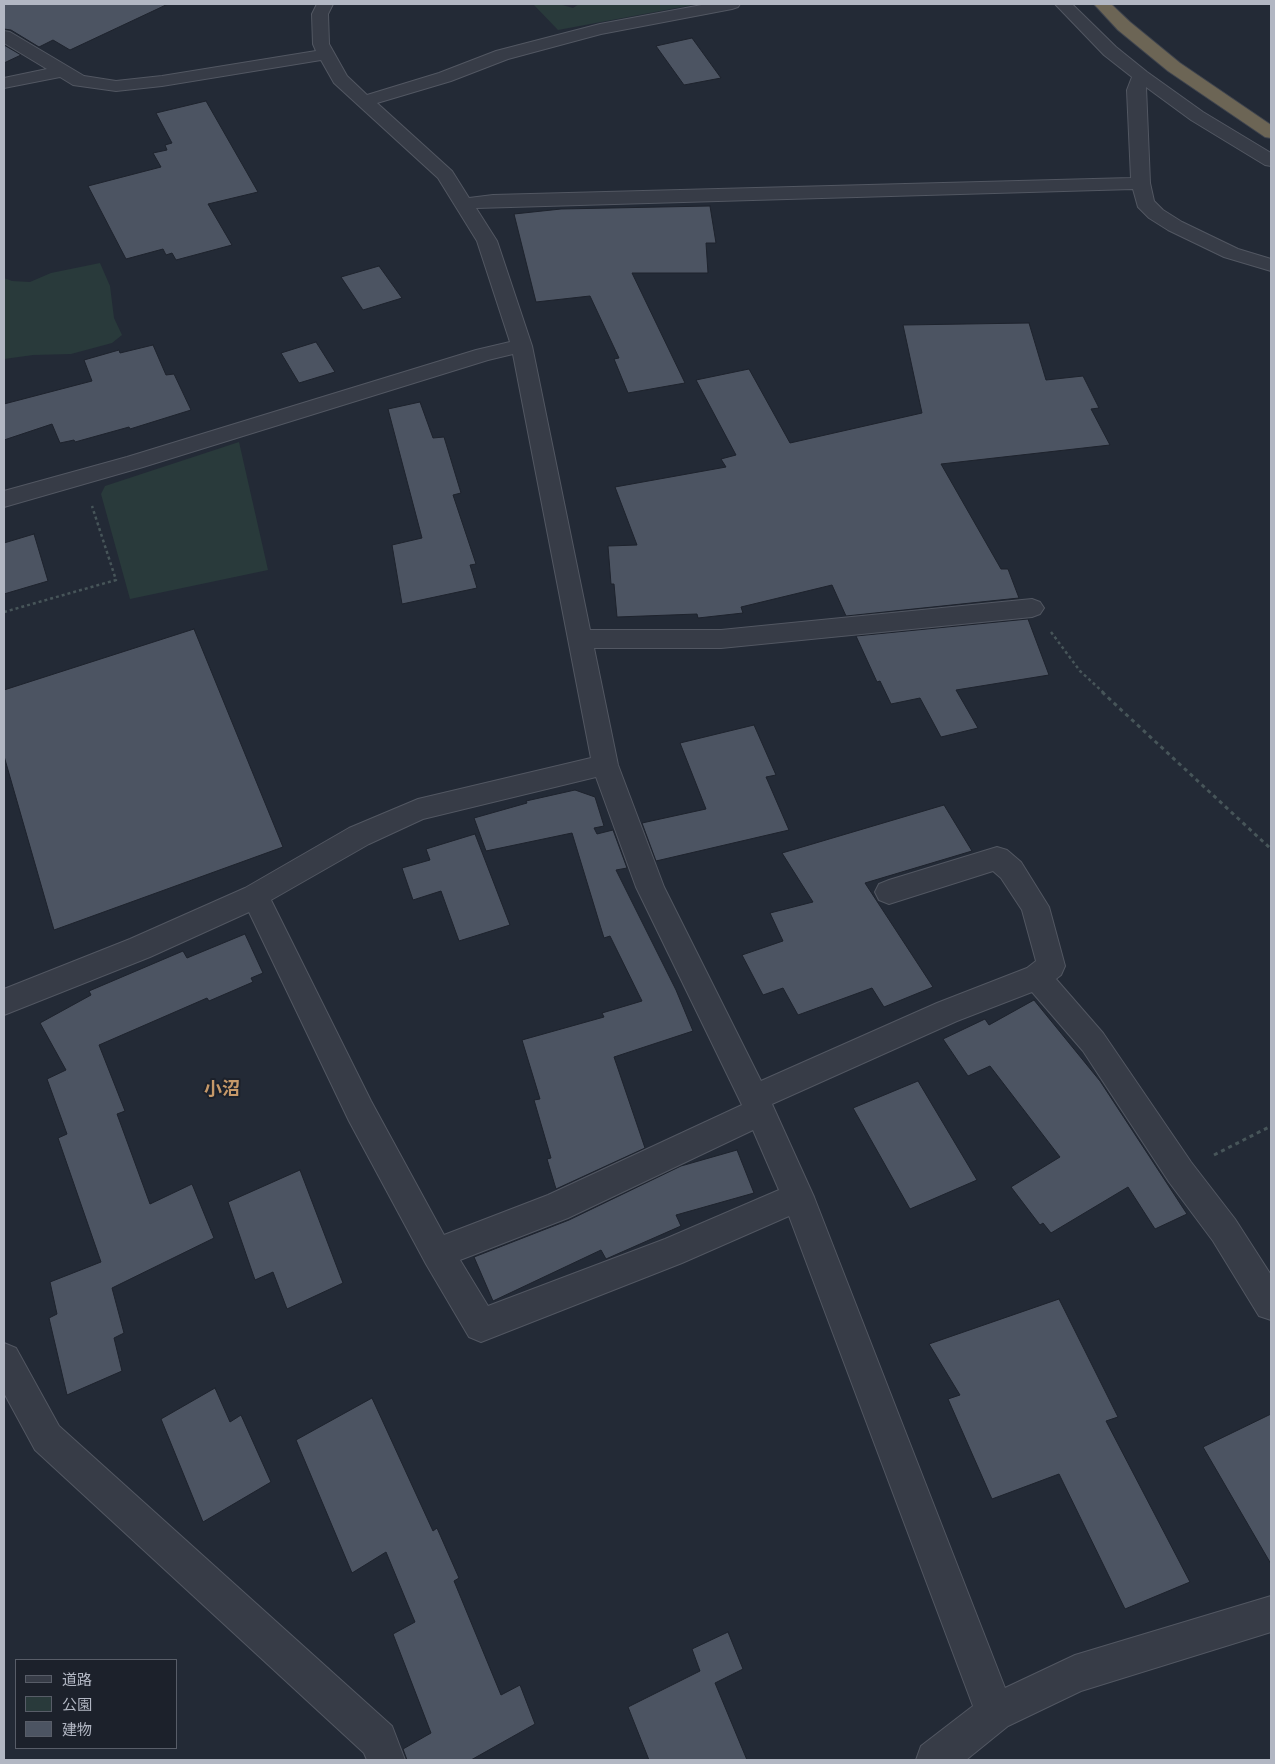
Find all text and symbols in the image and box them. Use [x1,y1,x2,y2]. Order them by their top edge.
district label: 小沼 [204,1079,240,1101]
legend [15,1659,178,1749]
text: 道路 [62,1671,92,1689]
text: 公園 [62,1696,92,1714]
text: 建物 [62,1721,92,1739]

